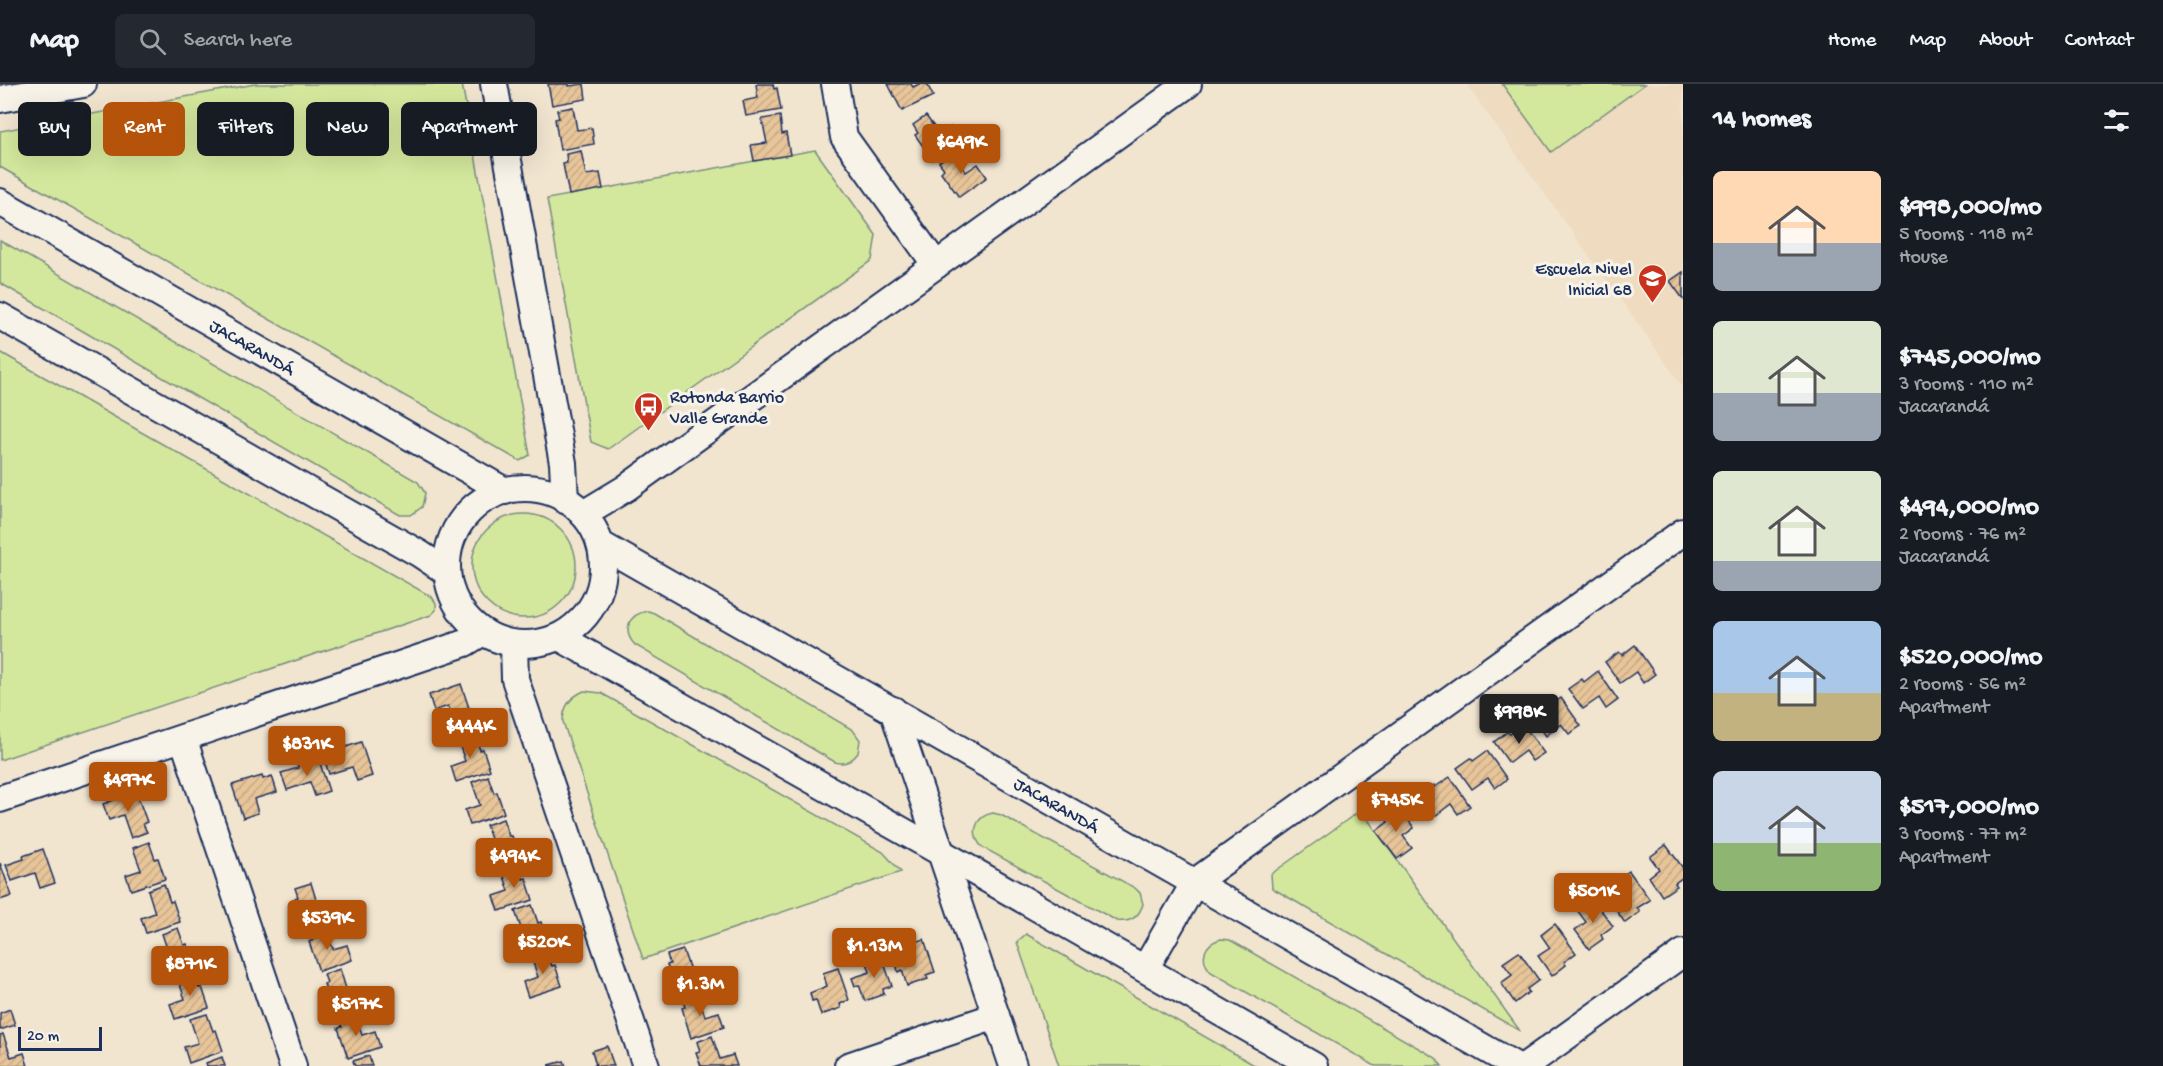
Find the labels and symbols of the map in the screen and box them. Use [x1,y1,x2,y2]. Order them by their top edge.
pin: $649K [919,124,1003,175]
place label: Escuela Nivel Inicial 68 [1535,260,1632,302]
school or university icon: Escuela Nivel Inicial 68 [1637,262,1669,304]
street label: JACARANDÁ [205,316,299,382]
place label: Rotonda Barrio Valle Grande [669,388,784,430]
bus stop icon: Rotonda Barrio Valle Grande [633,390,665,432]
pin: $998K [1477,694,1561,745]
pin: $444K [428,708,512,759]
pin: $831K [265,726,349,777]
pin: $497K [86,762,170,813]
street label: JACARANDÁ [1009,774,1104,840]
pin: $745K [1354,782,1438,833]
pin: $494K [472,838,556,889]
pin: $501K [1551,873,1635,924]
pin: $539K [285,900,369,951]
pin: $520K [501,924,585,975]
pin: $1.13M [825,928,923,979]
pin: $871K [148,946,232,997]
pin: $1.3M [658,966,742,1017]
pin: $517K [314,986,398,1037]
scale bar [18,1024,102,1052]

